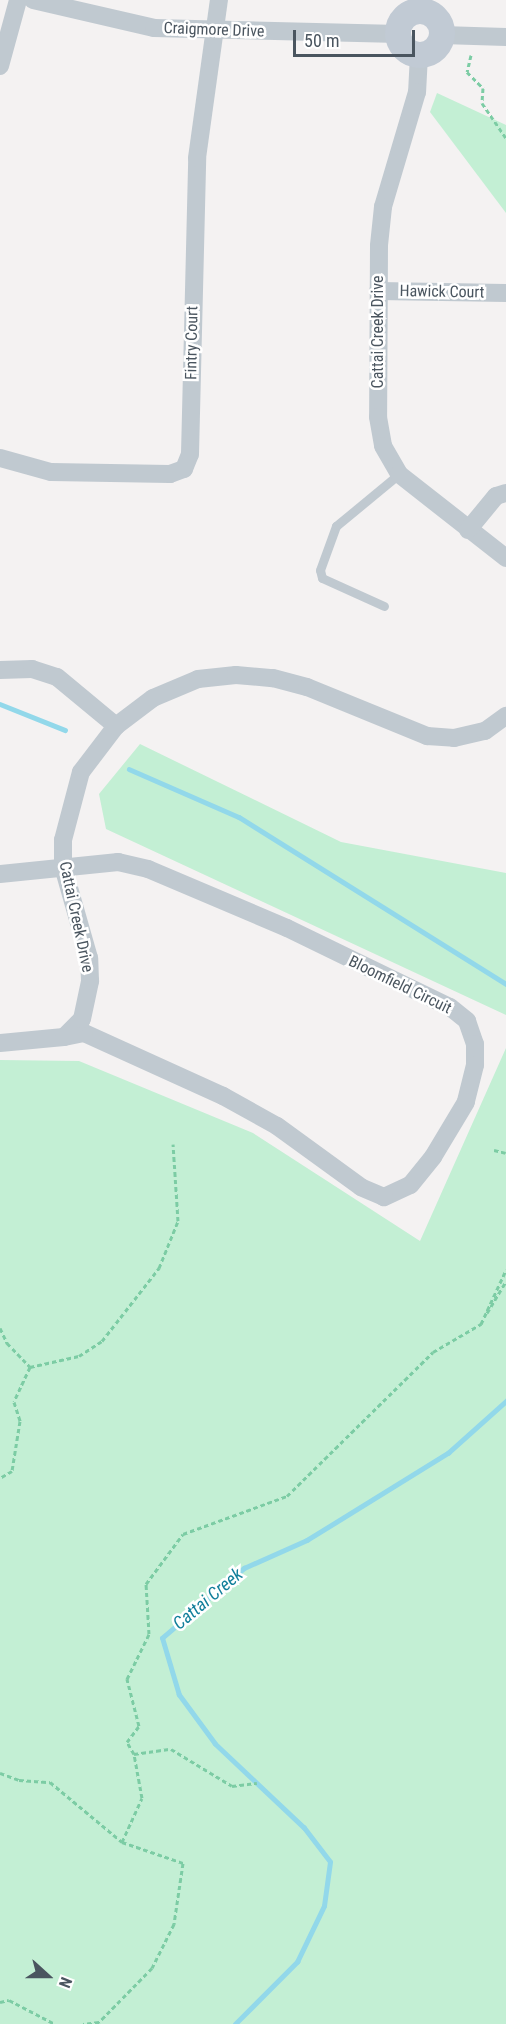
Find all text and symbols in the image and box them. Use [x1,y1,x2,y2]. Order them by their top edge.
scale bar [296,18,418,56]
street label: Craigmore Drive [163,19,265,41]
text: 50 m [304,30,339,51]
street label: Cattai Creek Drive [368,276,388,388]
street label: Hawick Court [399,282,485,302]
street label: Fintry Court [182,306,202,380]
street label: Cattai Creek Drive [55,860,97,974]
street label: Bloomfield Circuit [345,952,455,1018]
water label: Cattai Creek [169,1564,247,1634]
north arrow [18,1946,78,2006]
text: N [55,1975,76,1991]

